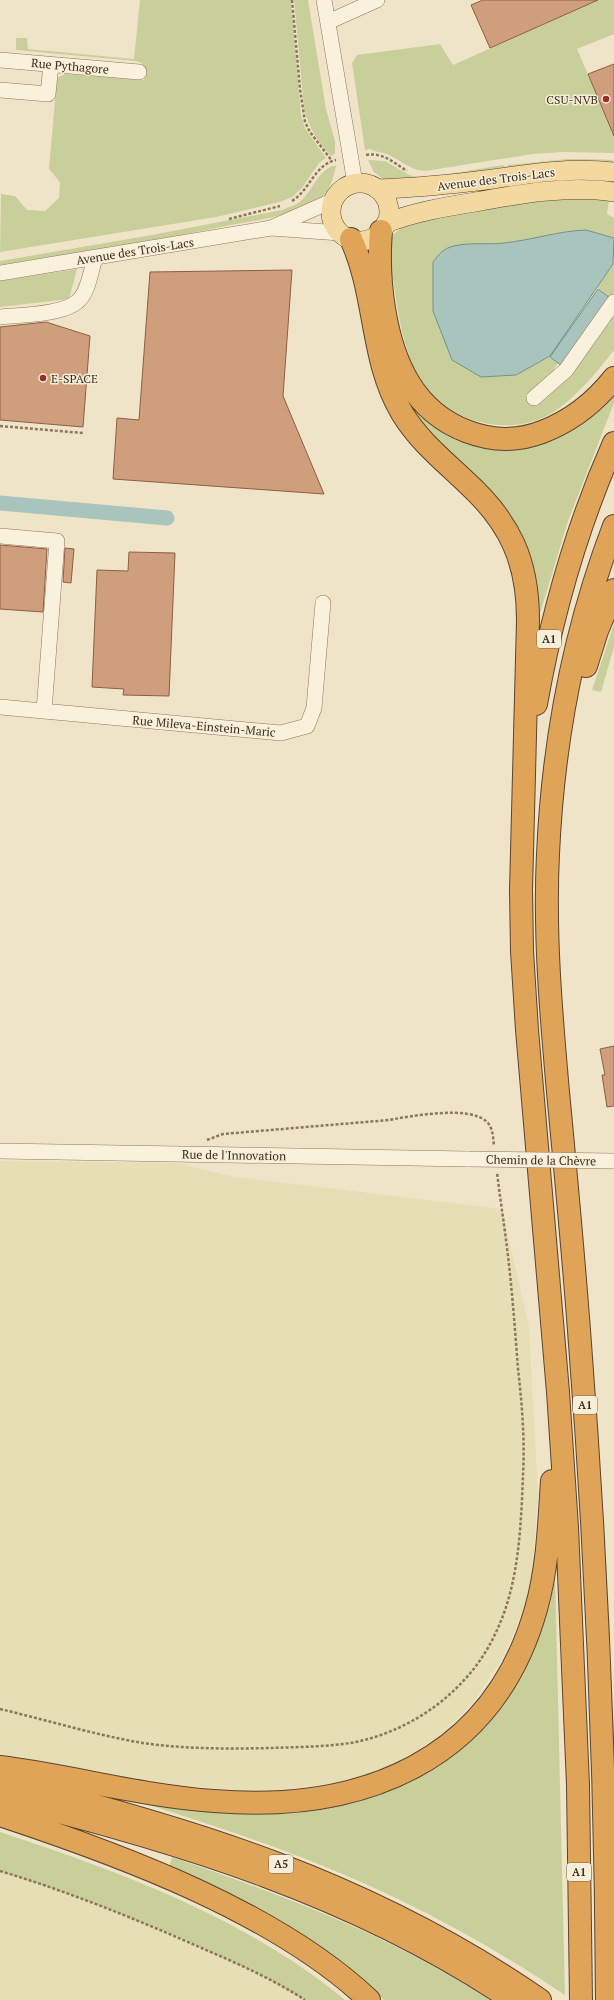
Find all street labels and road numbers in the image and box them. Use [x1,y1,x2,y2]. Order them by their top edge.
street label: Rue Pythagore [31,55,109,77]
street label: Avenue des Trois-Lacs [436,164,556,194]
street label: Avenue des Trois-Lacs [75,234,195,268]
road number: A1 [537,630,561,648]
street label: Rue Mileva-Einstein-Maric [132,712,277,740]
street label: Rue de l'Innovation [182,1147,286,1163]
street label: Chemin de la Chèvre [486,1152,596,1168]
road number: A1 [573,1396,597,1414]
road number: A5 [269,1855,293,1873]
road number: A1 [567,1863,591,1881]

